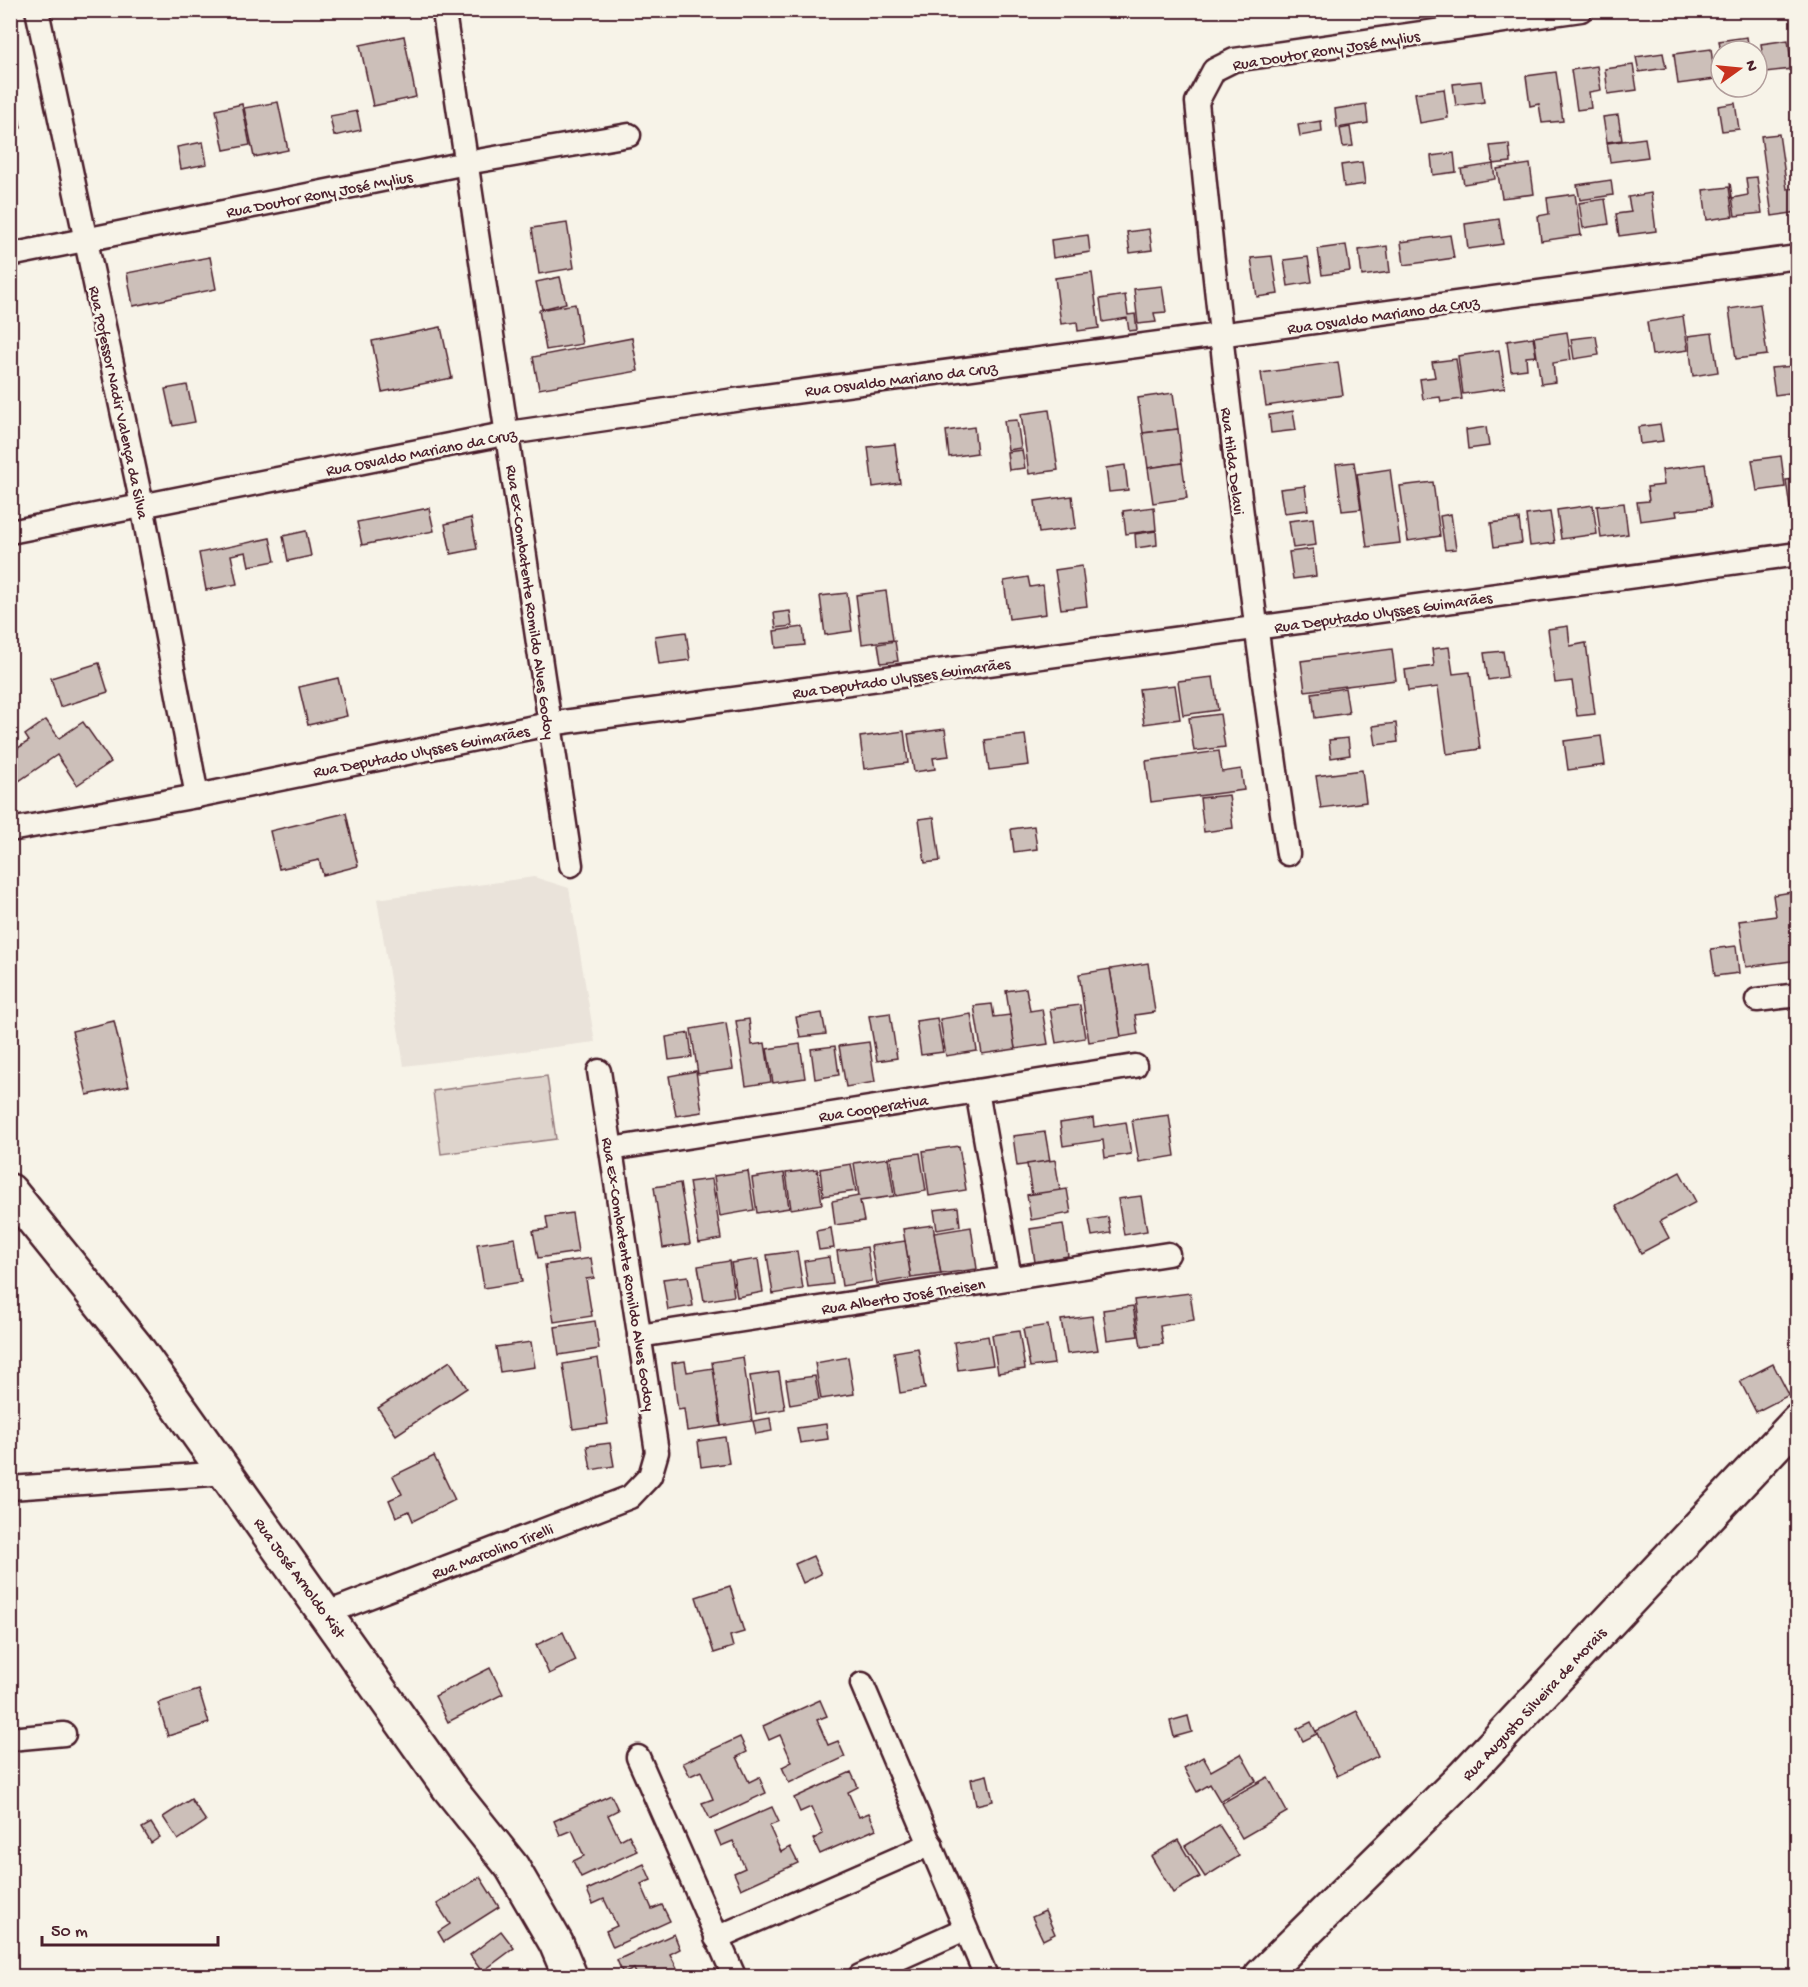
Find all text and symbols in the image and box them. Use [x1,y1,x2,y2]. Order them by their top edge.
street label: Rua Doutor Rony José Mylius [1232,28,1423,77]
north arrow [1709,39,1769,99]
text: N [1740,59,1761,74]
street label: Rua Doutor Rony José Mylius [225,169,415,224]
street label: Rua Pofessor Nadir Valença da Silva [83,285,151,522]
street label: Rua Osvaldo Mariano da Cruz [1286,294,1482,340]
street label: Rua Osvaldo Mariano da Cruz [804,360,1000,403]
street label: Rua Hilda Delavi [1214,406,1247,516]
street label: Rua Osvaldo Mariano da Cruz [325,426,519,482]
street label: Rua Ex-Combatente Romildo Alves Godoy [500,464,557,741]
street label: Rua Deputado Ulysses Guimarães [1273,590,1495,639]
street label: Rua Deputado Ulysses Guimarães [791,656,1013,705]
street label: Rua Deputado Ulysses Guimarães [312,723,532,784]
street label: Rua Cooperativa [818,1092,931,1128]
street label: Rua Ex-Combatente Romildo Alves Godoy [595,1136,658,1413]
street label: Rua Alberto José Theisen [820,1276,987,1321]
street label: Rua José Arnoldo Kist [248,1515,349,1644]
street label: Rua Marcolino Tirelli [430,1521,557,1585]
street label: Rua Augusto Silveira de Morais [1459,1624,1612,1786]
scale bar [42,1909,218,1947]
text: 50 m [51,1922,88,1943]

